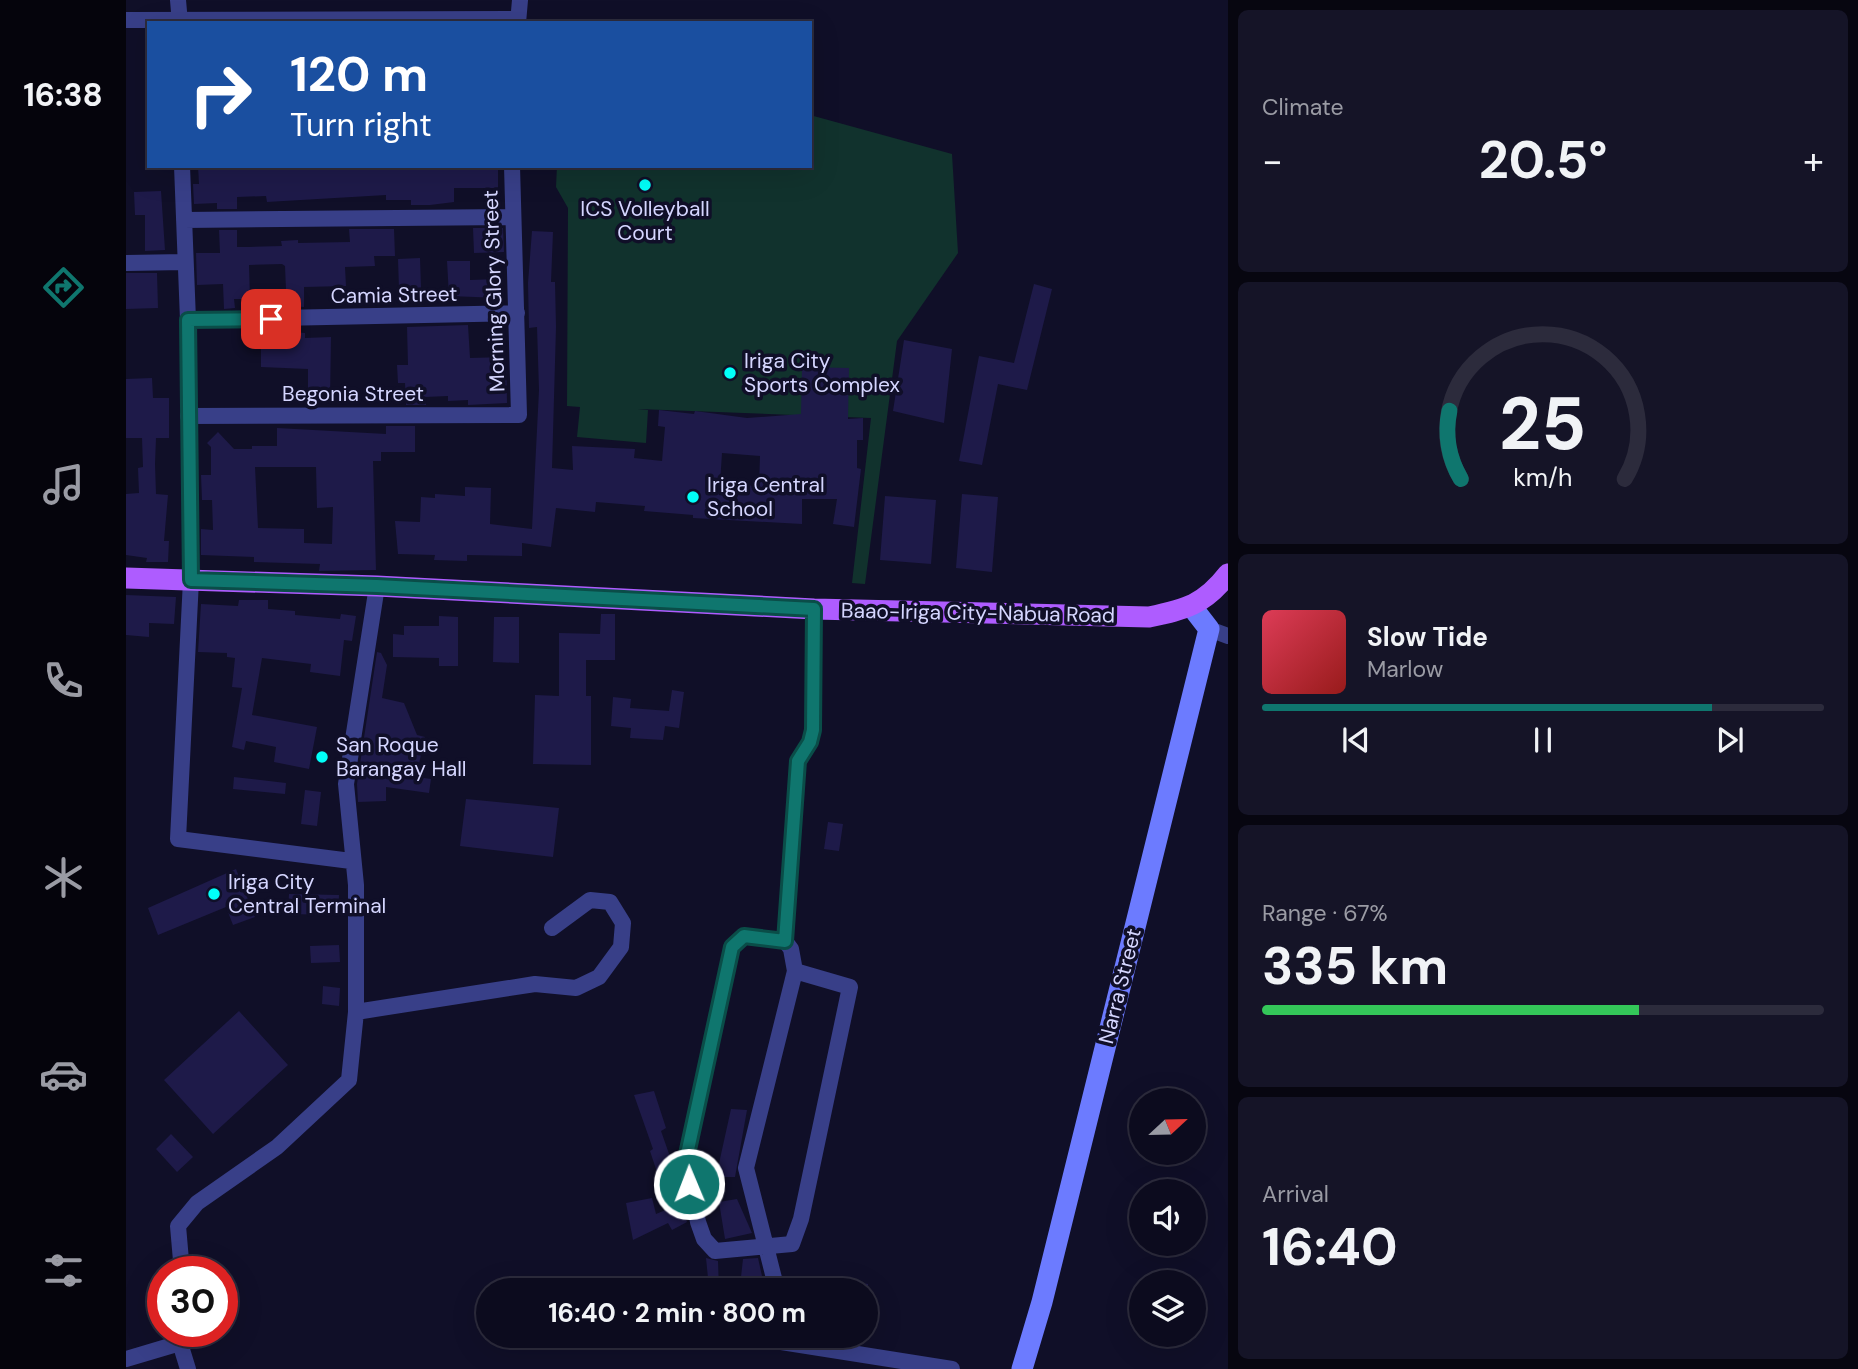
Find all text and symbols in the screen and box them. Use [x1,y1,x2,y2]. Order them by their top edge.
text: 120 m [290,42,428,106]
icon: right [175,49,266,140]
text: 16:38 [23,74,103,116]
text: Climate [1262,92,1344,122]
text: Turn right [290,104,432,146]
text: 20.5° [1479,126,1607,194]
text: − [1262,136,1283,186]
text: + [1803,136,1824,186]
marker: ICS Volleyball Court [637,177,653,193]
street label: Morning Glory Street [476,190,512,392]
place label: ICS Volleyball Court [580,195,710,247]
icon: directions [39,263,88,312]
street label: Camia Street [330,280,458,310]
pin [241,289,301,349]
icon: arrive [252,300,290,338]
place label: Iriga City Sports Complex [744,347,900,399]
marker: Iriga City Sports Complex [722,365,738,381]
text: 25 [1499,377,1587,472]
street label: Begonia Street [282,380,424,408]
icon: music [39,460,88,509]
text: km/h [1513,460,1573,493]
place label: Iriga Central School [707,471,825,523]
marker: Iriga Central School [685,489,701,505]
street label: Baao-Iriga City-Nabua Road [841,597,1115,629]
text: Slow Tide [1367,620,1488,654]
text: Marlow [1367,654,1443,684]
icon: phone [39,656,88,705]
icon: previous [1337,721,1375,759]
icon: pause [1524,721,1562,759]
icon: next [1711,721,1749,759]
place label: San Roque Barangay Hall [336,731,467,783]
marker: San Roque Barangay Hall [314,749,330,765]
icon: climate [39,853,88,902]
place label: Iriga City Central Terminal [228,868,386,920]
marker: Iriga City Central Terminal [206,886,222,902]
text: Range · 67% [1262,898,1388,928]
street label: Narra Street [1092,925,1148,1047]
text: 335 km [1262,932,1448,1000]
icon: car [39,1050,88,1099]
north arrow [1129,1088,1206,1166]
map controls [1129,1088,1206,1347]
position arrow [652,1147,726,1221]
button: sound [1129,1179,1206,1256]
text: Arrival [1262,1179,1329,1209]
text: 16:40 [1262,1213,1398,1281]
icon: filters [39,1246,88,1295]
speed limit sign: 30 [147,1256,238,1347]
button: layers [1129,1270,1206,1347]
text: 16:40 · 2 min · 800 m [548,1296,806,1330]

